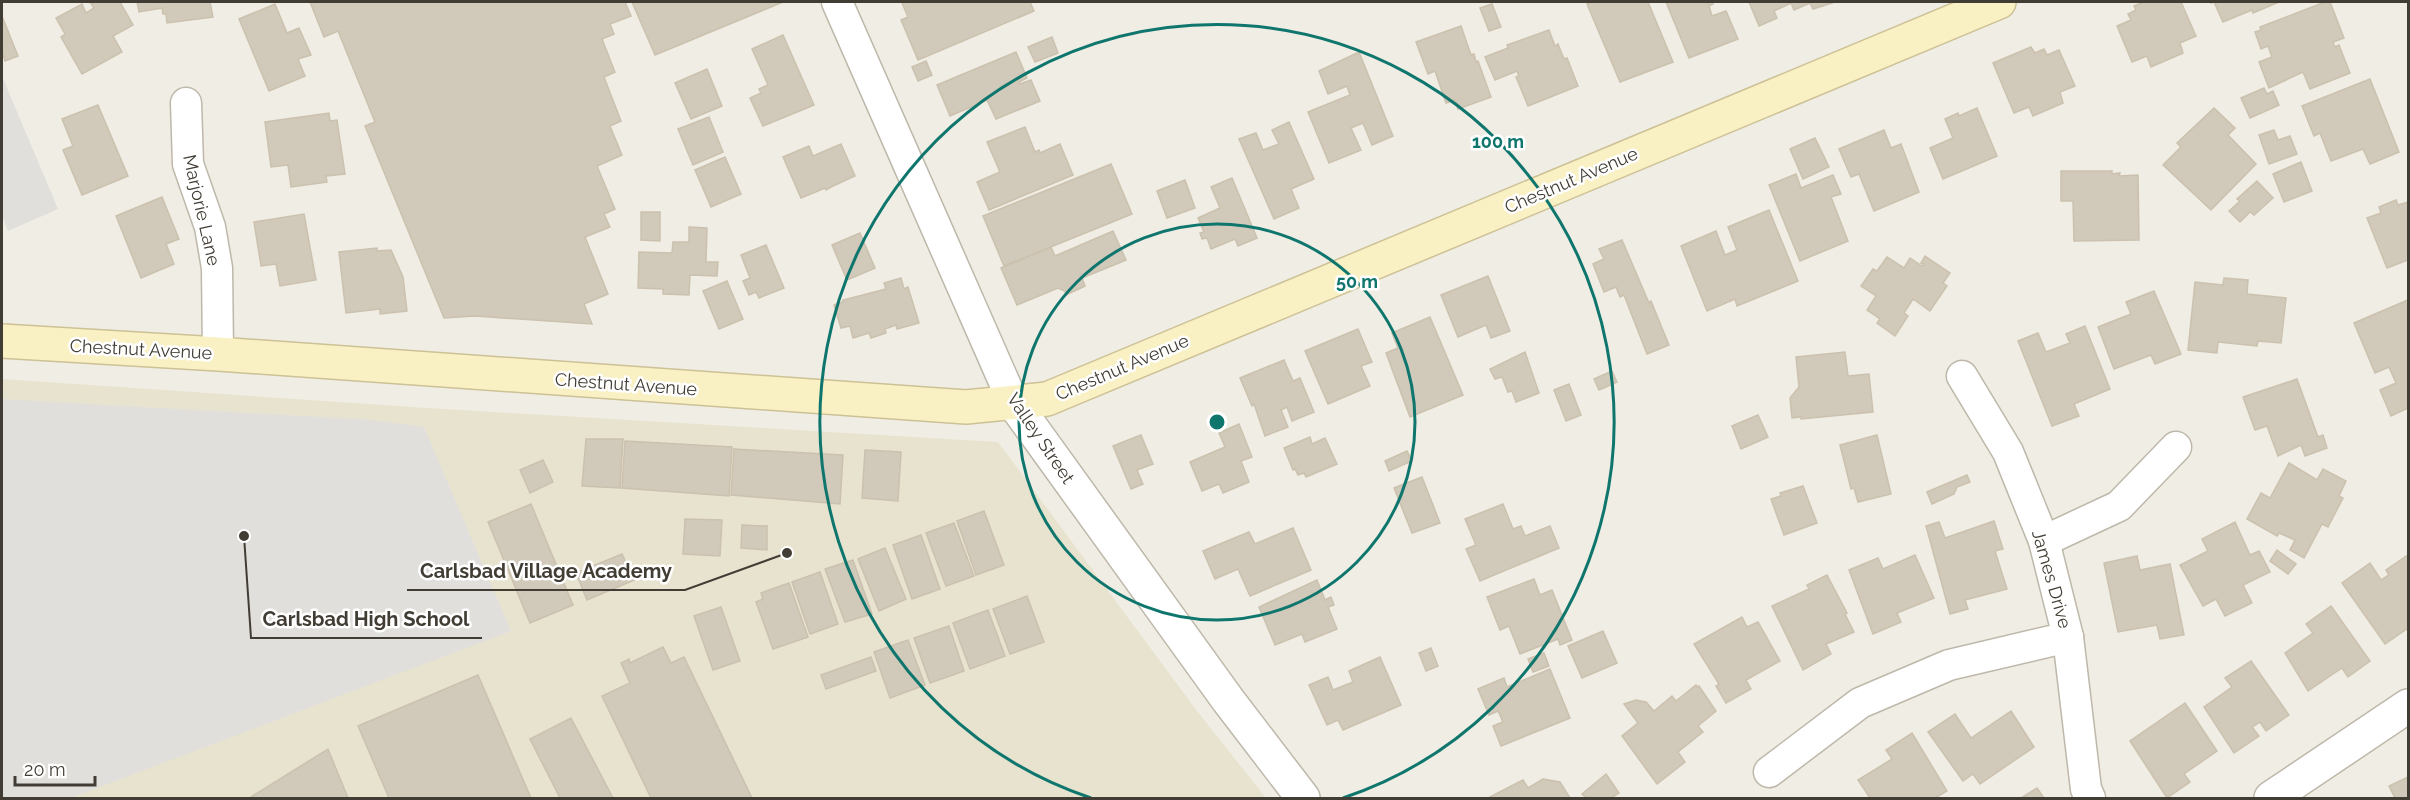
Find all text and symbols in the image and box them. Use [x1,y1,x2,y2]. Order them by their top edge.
text: 100 m [1472,131,1524,152]
street label: Chestnut Avenue [1501,142,1641,218]
street label: Marjorie Lane [179,152,225,268]
text: 50 m [1336,271,1378,292]
street label: Chestnut Avenue [1052,329,1192,405]
street label: Chestnut Avenue [69,335,213,363]
street label: Chestnut Avenue [554,369,698,399]
street label: Valley Street [1003,389,1079,487]
centre of rings [1207,412,1227,432]
street label: James Drive [2028,527,2076,631]
callout: Carlsbad Village Academy [407,552,685,590]
text: Carlsbad Village Academy [420,559,672,583]
callout: Carlsbad High School [251,600,482,638]
text: Carlsbad High School [263,607,470,631]
scale bar [15,749,94,787]
text: 20 m [24,759,66,780]

